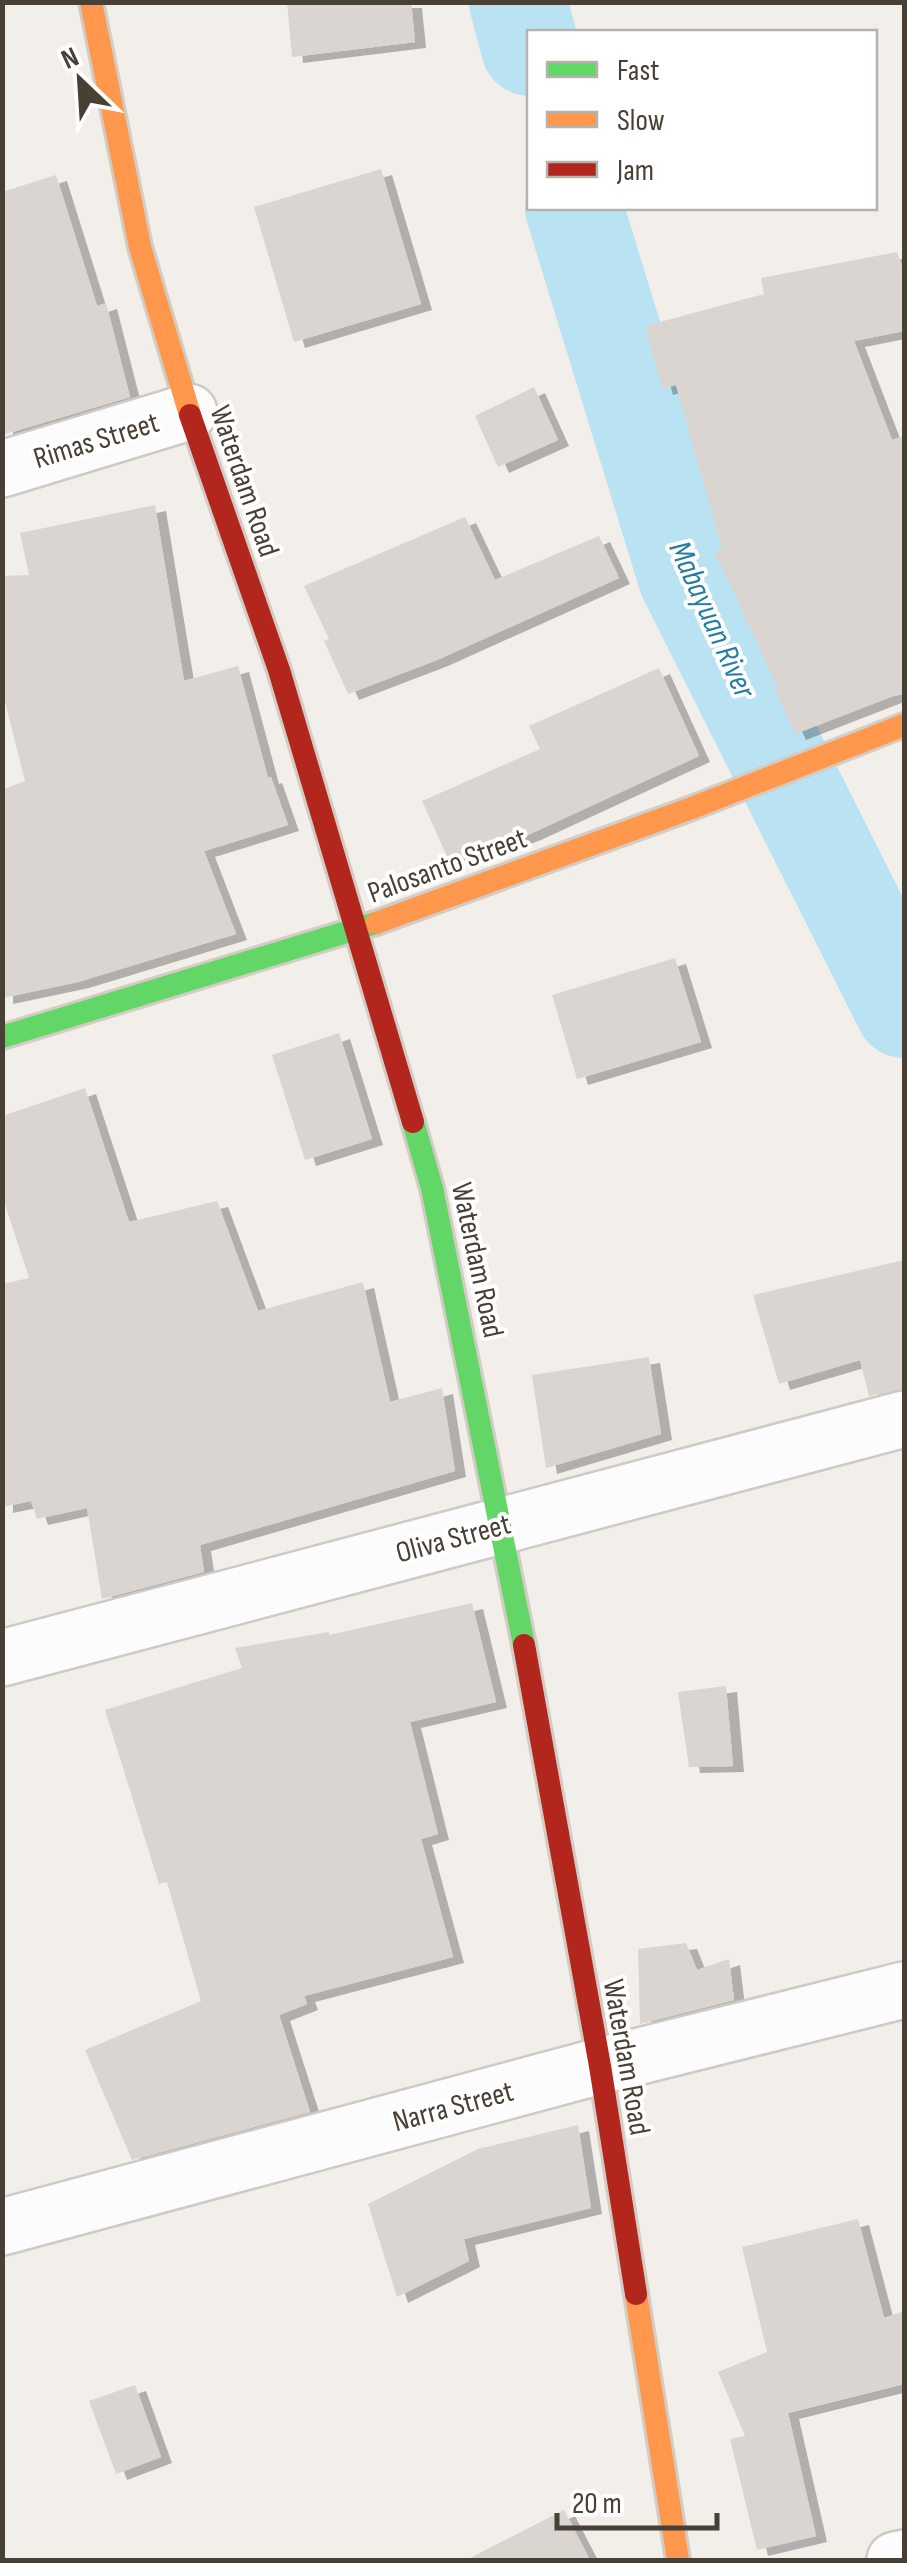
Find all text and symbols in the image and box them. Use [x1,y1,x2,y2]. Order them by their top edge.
north arrow [30,30,130,130]
legend [527,30,877,210]
text: N [56,41,84,77]
text: Fast [617,53,659,89]
text: Slow [617,103,665,139]
text: Jam [616,153,654,189]
street label: Waterdam Road [201,401,287,562]
street label: Rimas Street [29,405,163,477]
water label: Mabayuan River [660,535,764,705]
street label: Palosanto Street [363,821,532,911]
street label: Waterdam Road [443,1179,511,1341]
street label: Oliva Street [392,1506,515,1572]
street label: Waterdam Road [595,1977,657,2138]
street label: Narra Street [389,2074,517,2140]
scale bar [557,2468,717,2530]
text: 20 m [572,2486,622,2522]

